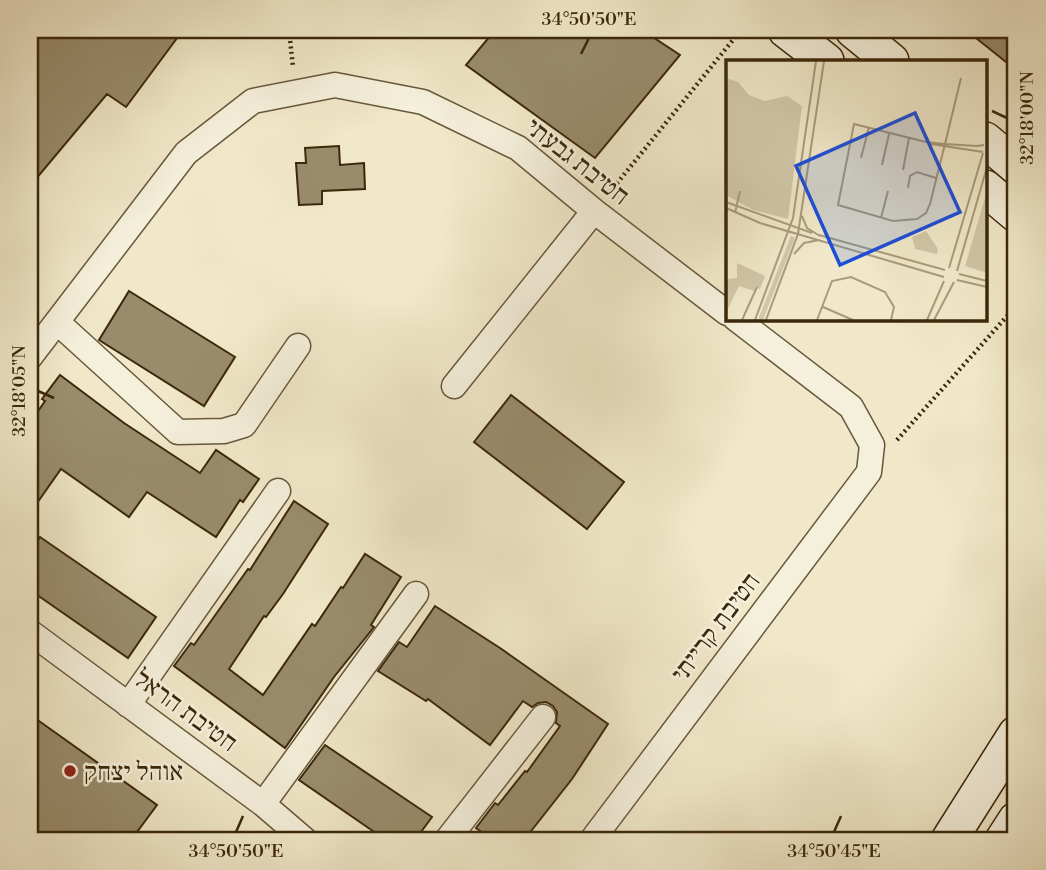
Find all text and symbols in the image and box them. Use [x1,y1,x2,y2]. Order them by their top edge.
text: 34°50'50"E [542,8,636,31]
inset map [726,60,986,320]
text: 32°18'00"N [1016,71,1039,165]
street label: חטיבת גבעתי [519,111,636,212]
text: 32°18'05"N [8,345,31,437]
street label: חטיבת קרייתי [664,567,767,689]
street label: חטיבת הראל [127,663,243,759]
place label: אוהל יצחק [84,756,183,788]
marker: אוהל יצחק [62,763,78,779]
text: 34°50'50"E [189,840,283,863]
text: 34°50'45"E [787,840,881,863]

